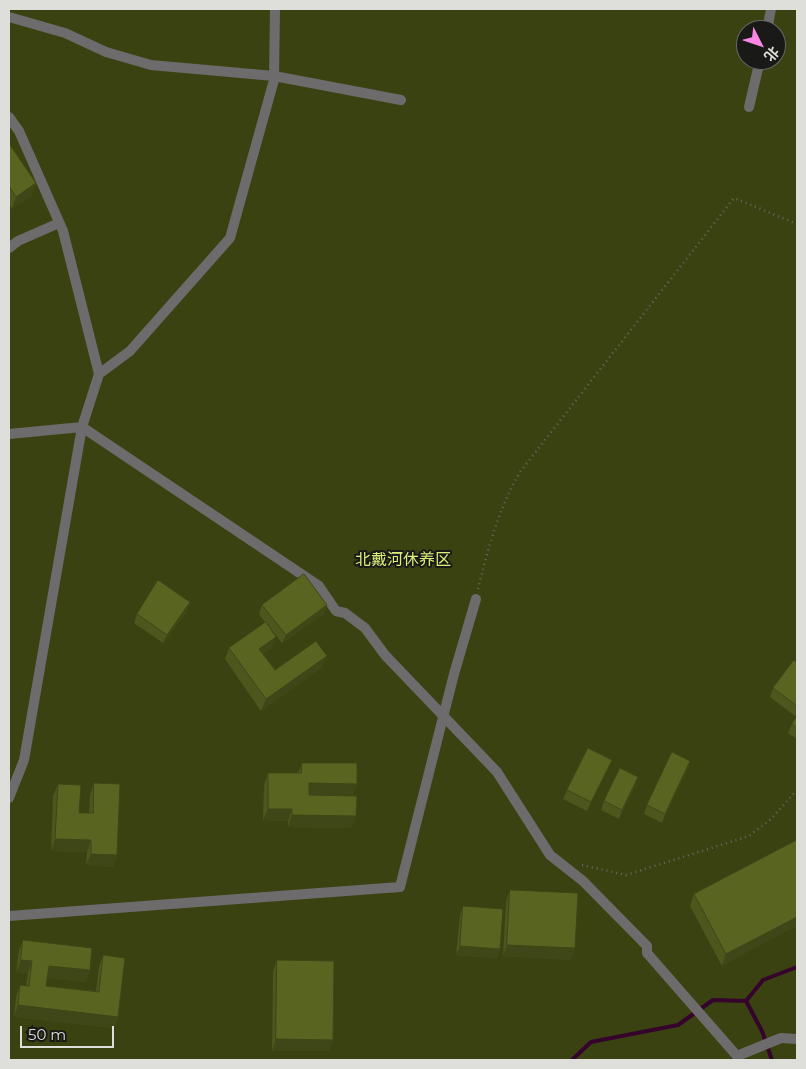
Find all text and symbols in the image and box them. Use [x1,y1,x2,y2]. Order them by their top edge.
north arrow [736,20,786,70]
text: 北 [760,43,783,65]
park label: 北戴河休养区 [355,550,451,570]
scale bar [22,1016,116,1048]
text: 50 m [28,1025,66,1044]

